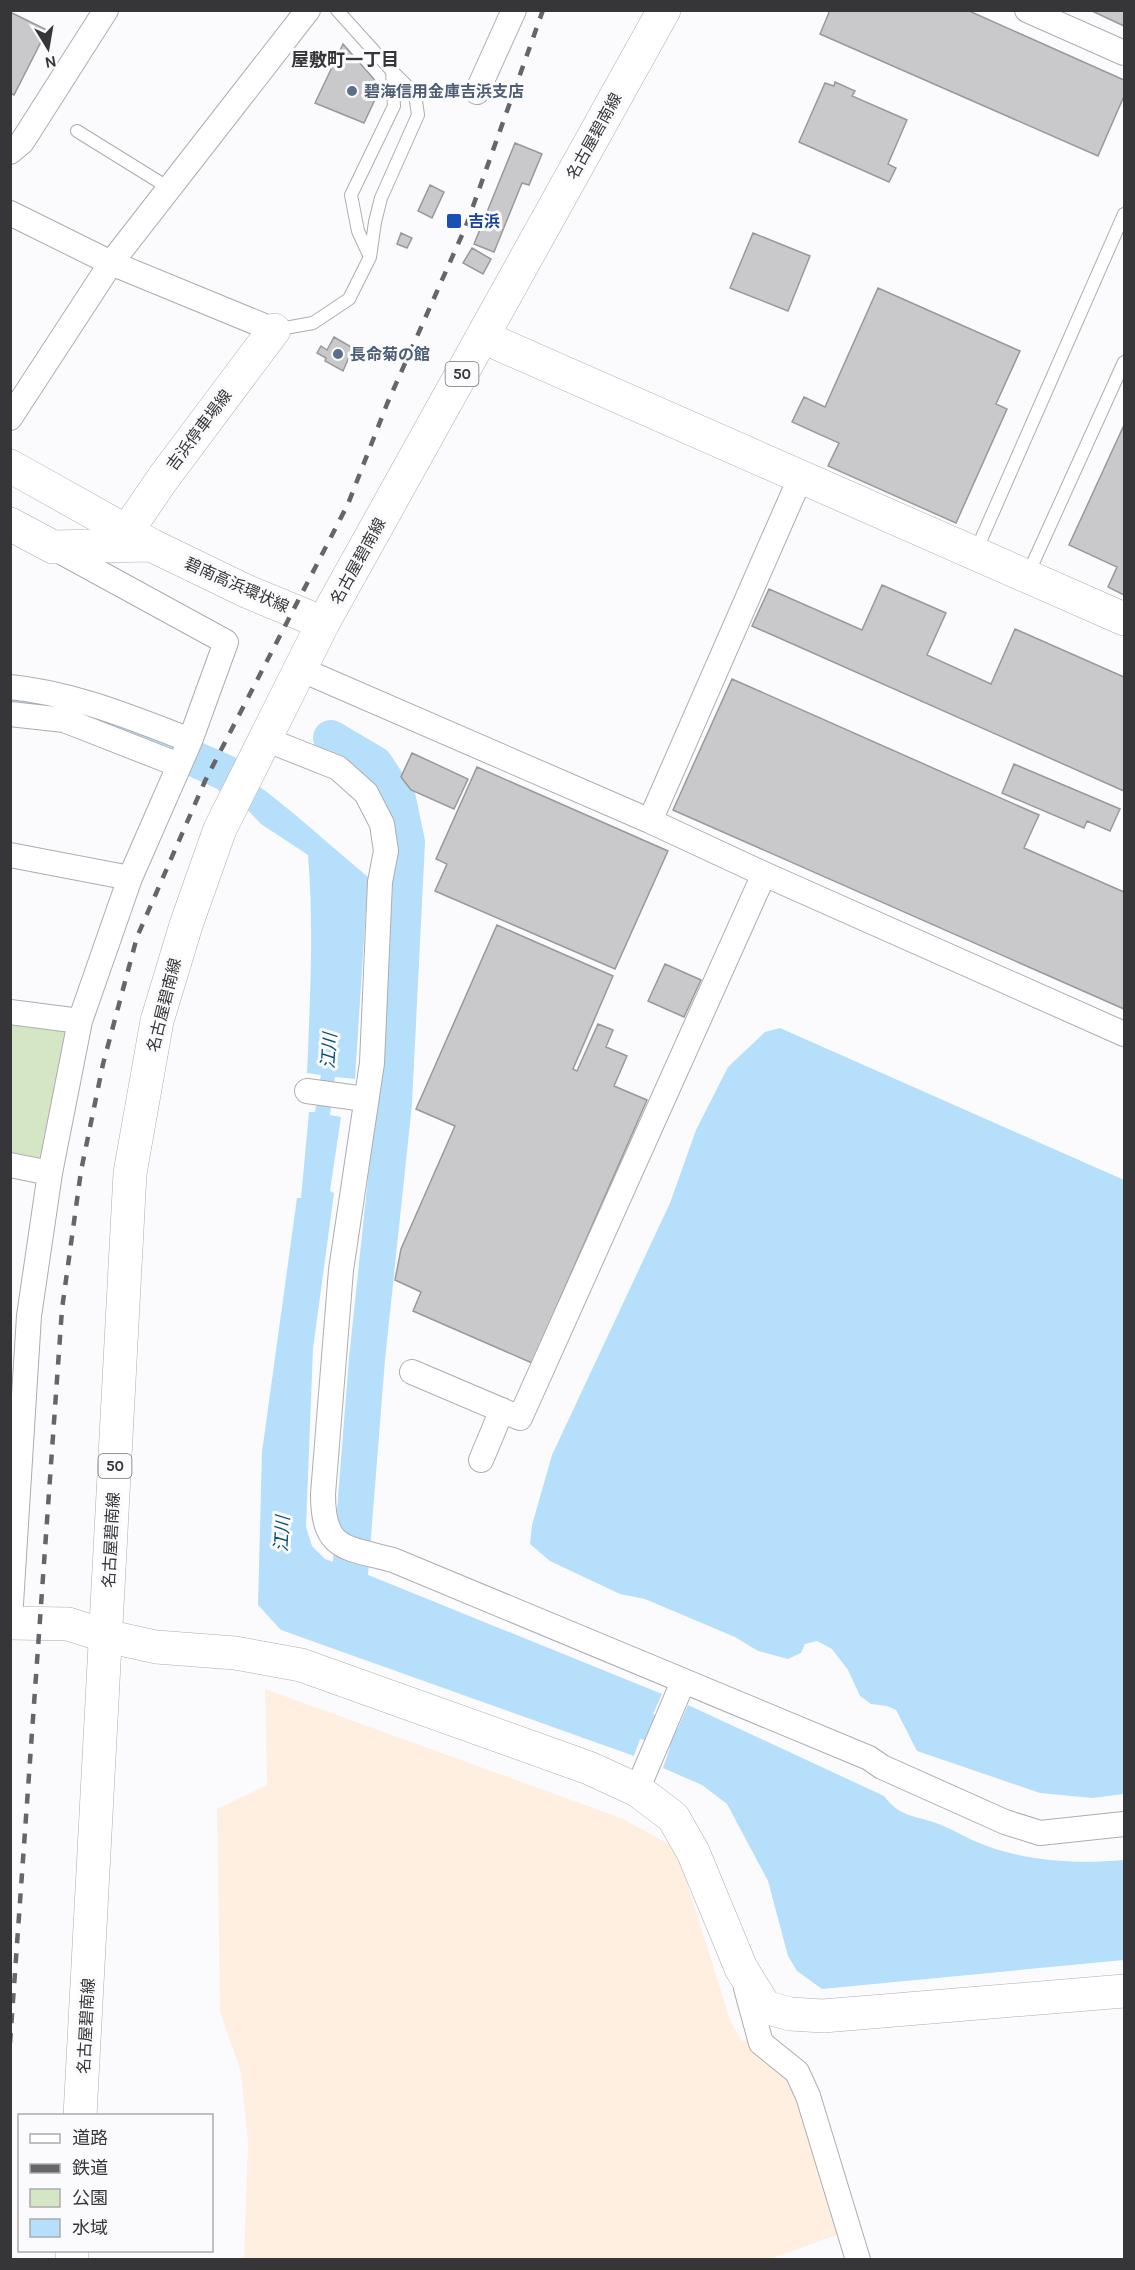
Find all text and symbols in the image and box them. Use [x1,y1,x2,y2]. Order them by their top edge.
north arrow [18,18,78,78]
district label: 屋敷町一丁目 [291,49,399,71]
text: N [43,52,58,73]
place label: 碧海信用金庫吉浜支店 [364,82,524,101]
marker: 碧海信用金庫吉浜支店 [345,84,359,98]
street label: 名古屋碧南線 [562,89,626,183]
marker: 吉浜 [445,212,463,230]
place label: 吉浜 [468,212,500,231]
place label: 長命菊の館 [350,345,430,364]
marker: 長命菊の館 [331,347,345,361]
road number: 50 [446,362,478,386]
street label: 吉浜停車場線 [163,386,235,474]
street label: 名古屋碧南線 [326,514,390,608]
street label: 碧南高浜環状線 [182,554,292,616]
street label: 名古屋碧南線 [143,956,185,1054]
water label: 江川 [317,1030,341,1070]
road number: 50 [98,1454,132,1478]
street label: 名古屋碧南線 [99,1492,123,1588]
water label: 江川 [270,1513,294,1553]
street label: 名古屋碧南線 [74,1978,98,2074]
legend [18,2114,213,2252]
text: 道路 [72,2127,108,2149]
text: 鉄道 [72,2157,108,2179]
text: 公園 [72,2187,108,2209]
text: 水域 [72,2217,108,2239]

